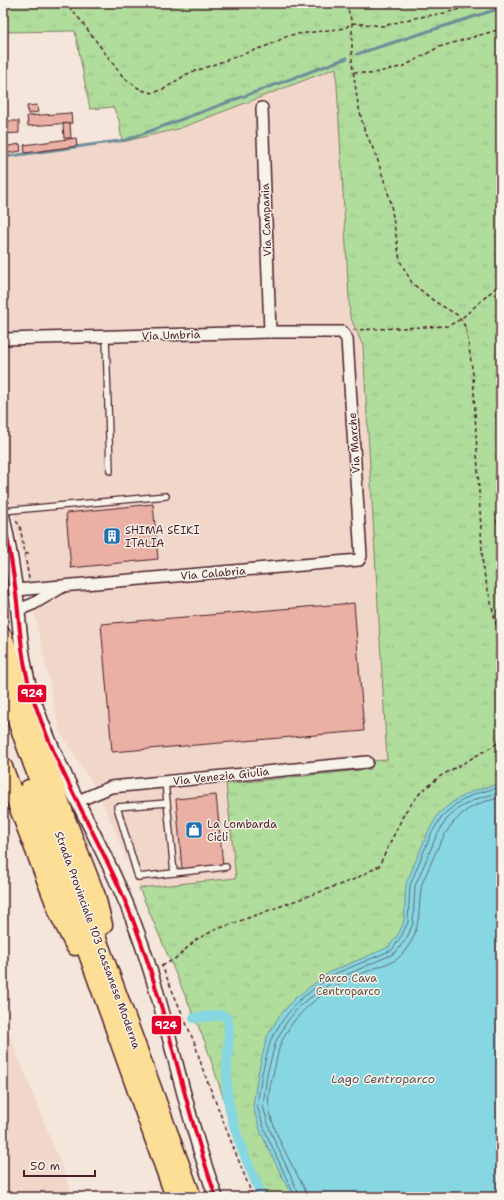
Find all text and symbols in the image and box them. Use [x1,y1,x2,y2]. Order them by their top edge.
street label: Via Campania [258,183,275,257]
street label: Via Umbria [141,327,201,344]
street label: Via Marche [345,412,364,474]
place label: SHIMA SEIKI ITALIA [125,523,200,551]
building icon: SHIMA SEIKI ITALIA [102,526,122,546]
street label: Via Calabria [180,563,246,584]
line badge: 924 [17,684,47,703]
text: 924 [21,686,44,701]
street label: Via Venezia Giulia [172,764,270,789]
place label: La Lombarda Cicli [207,817,277,845]
shop icon: La Lombarda Cicli [184,820,204,840]
street label: Strada Provinciale 103 Cassanese Moderna [51,829,144,1051]
park label: Parco Cava Centroparco [316,971,381,999]
line badge: 924 [151,1015,182,1035]
text: 924 [155,1018,178,1033]
water label: Lago Centroparco [331,1071,435,1087]
scale bar [24,1152,95,1178]
text: 50 m [30,1158,60,1174]

